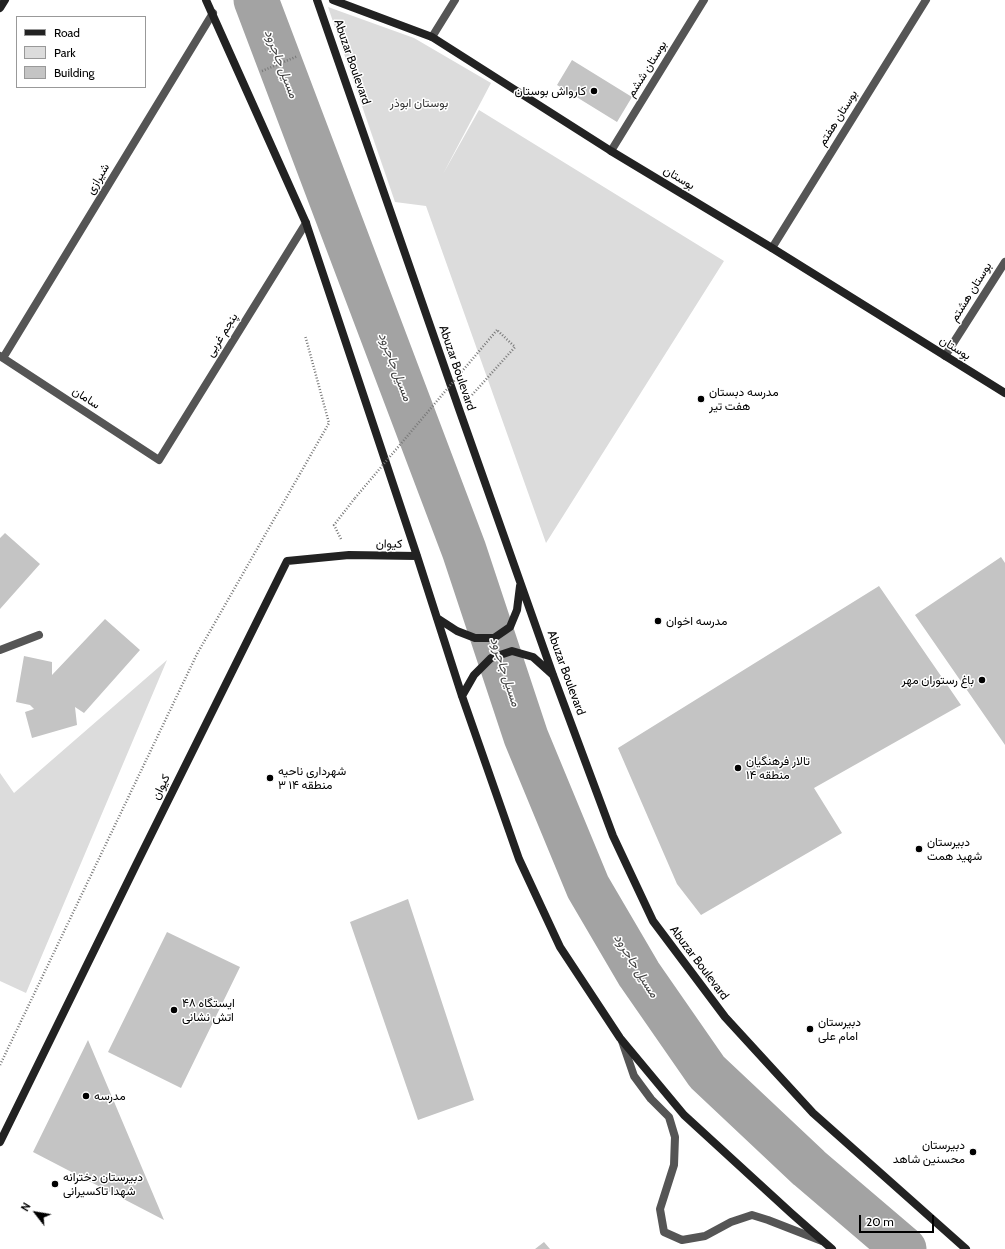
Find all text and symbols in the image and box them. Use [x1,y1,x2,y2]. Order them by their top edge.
legend [16,16,146,88]
street label: Abuzar Boulevard [331,18,373,106]
text: Road [54,25,80,40]
water label: مسیل جاجرود [261,28,301,100]
street label: بوستان ششم [624,38,670,100]
text: Park [54,45,76,60]
text: Building [54,65,95,80]
place label: کارواش بوستان [514,84,586,98]
marker: کارواش بوستان [589,86,599,96]
street label: بوستان هفتم [815,87,861,149]
park label: بوستان ابوذر [390,96,448,110]
street label: شیرازی [83,161,113,197]
street label: بوستان [661,163,697,193]
street label: بوستان هشتم [947,260,995,324]
street label: پنجم غربی [203,310,241,360]
street label: Abuzar Boulevard [436,324,478,412]
water label: مسیل جاجرود [375,331,415,403]
street label: بوستان [937,333,973,363]
street label: سامان [69,384,103,412]
place label: مدرسه دبستان هفت تیر [709,385,779,413]
marker: مدرسه دبستان هفت تیر [696,394,706,404]
street label: کیوان [376,537,402,551]
place label: مدرسه اخوان [666,614,727,628]
marker: مدرسه اخوان [653,616,663,626]
street label: Abuzar Boulevard [544,629,588,717]
water label: مسیل جاجرود [486,635,524,709]
place label: باغ رستوران مهر [902,673,974,687]
marker: باغ رستوران مهر [977,675,987,685]
place label: تالار فرهنگیان منطقه ۱۴ [746,754,810,782]
marker: تالار فرهنگیان منطقه ۱۴ [733,763,743,773]
place label: شهرداری ناحیه ۳ منطقه ۱۴ [278,764,346,792]
street label: کیوان [149,772,173,802]
marker: شهرداری ناحیه ۳ منطقه ۱۴ [265,773,275,783]
place label: دبیرستان شهید همت [927,835,982,863]
marker: دبیرستان شهید همت [914,844,924,854]
street label: Abuzar Boulevard [666,923,732,1003]
water label: مسیل جاجرود [610,931,662,1001]
place label: ایستگاه ۴۸ اتش نشانی [182,996,235,1024]
marker: ایستگاه ۴۸ اتش نشانی [169,1005,179,1015]
place label: دبیرستان امام علی [818,1015,861,1043]
marker: دبیرستان امام علی [805,1024,815,1034]
place label: مدرسه [94,1089,126,1103]
marker: مدرسه [81,1091,91,1101]
place label: دبیرستان محسنین شاهد [893,1138,965,1166]
marker: دبیرستان محسنین شاهد [968,1147,978,1157]
place label: دبیرستان دخترانه شهدا تاکسیرانی [63,1170,143,1198]
marker: دبیرستان دخترانه شهدا تاکسیرانی [50,1179,60,1189]
north arrow [16,1193,56,1233]
text: N [18,1200,34,1214]
scale bar [861,1207,936,1233]
text: 20 m [866,1214,894,1229]

